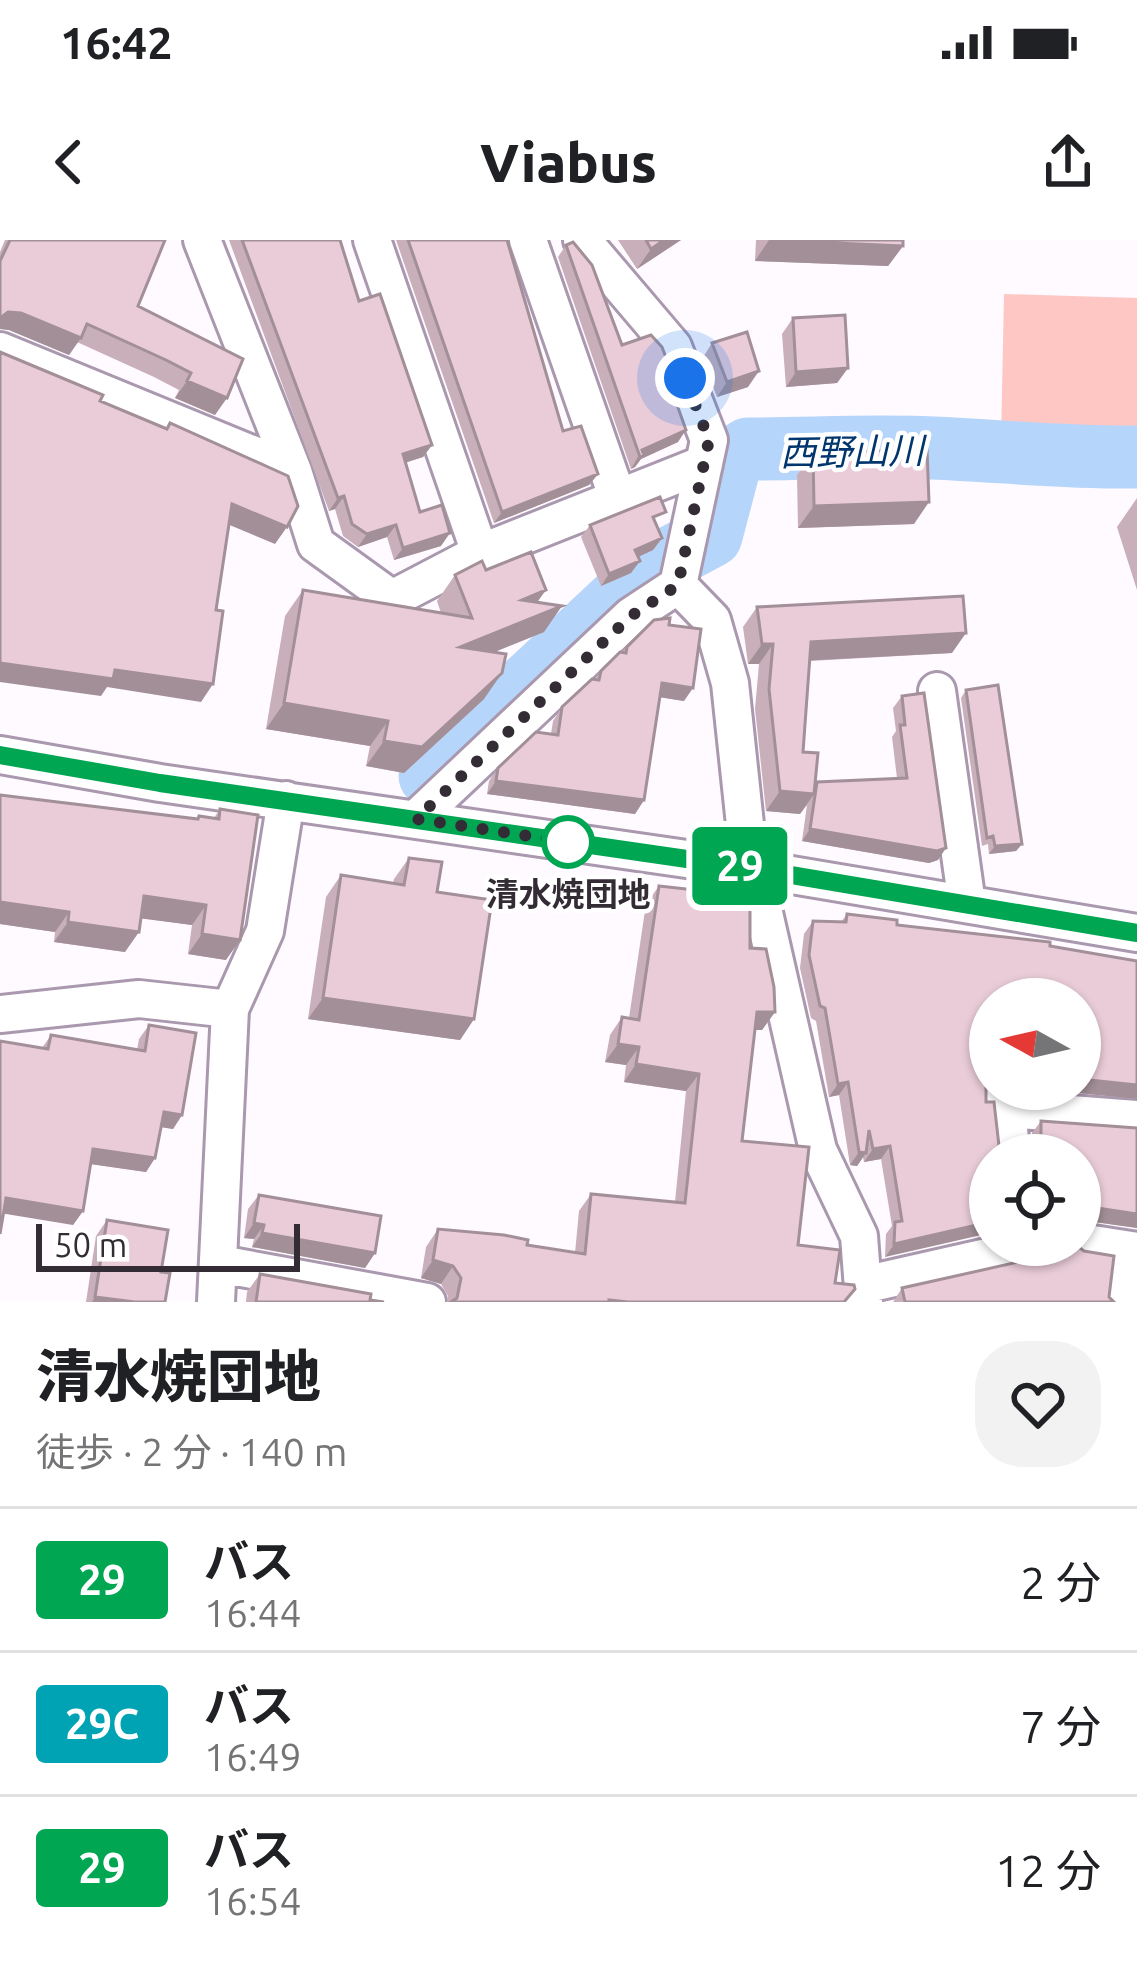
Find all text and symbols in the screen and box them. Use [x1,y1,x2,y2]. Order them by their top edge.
text: 16:42 [60,17,173,68]
icon: back [36,129,102,195]
icon: share [1035,129,1101,195]
text: Viabus [480,132,657,192]
your location [655,348,715,408]
water label: 西野山川 [780,429,928,473]
marker: 清水焼団地 [543,817,593,867]
line badge: 29 [686,827,794,905]
text: 29 [716,842,764,889]
place label: 清水焼団地 [486,875,651,912]
north arrow [969,978,1101,1110]
map controls [969,978,1101,1266]
button: locate [969,1134,1101,1266]
scale bar [36,1218,300,1271]
text: 50 m [54,1226,127,1263]
button: heart [975,1341,1101,1467]
text: 清水焼団地 [36,1344,321,1408]
text: 徒歩 · 2 分 · 140 m [36,1430,347,1473]
text: バス [204,1536,294,1587]
text: 29 [78,1556,126,1603]
text: 2 分 [1020,1557,1101,1608]
text: 16:44 [204,1591,302,1634]
text: バス [204,1680,294,1731]
text: 29C [65,1700,139,1747]
text: 7 分 [1020,1701,1101,1752]
text: 16:49 [204,1735,302,1778]
text: バス [204,1824,294,1875]
text: 29 [78,1844,126,1891]
text: 12 分 [995,1845,1101,1896]
text: 16:54 [204,1879,302,1922]

